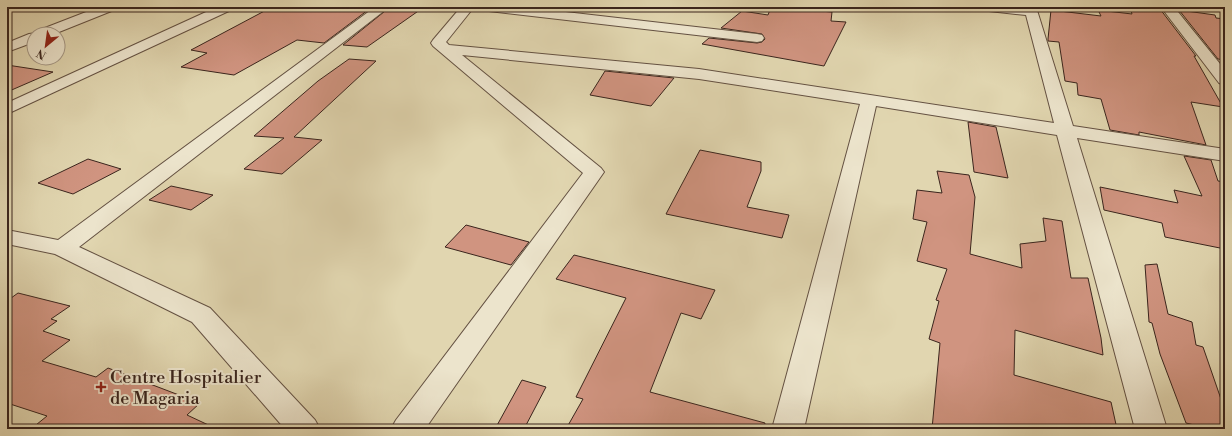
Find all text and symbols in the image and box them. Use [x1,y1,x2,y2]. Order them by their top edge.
north arrow [26,26,66,66]
text: N [34,45,49,62]
place label: Centre Hospitalier de Magaria [110,366,262,410]
marker: Centre Hospitalier de Magaria [95,381,107,393]

